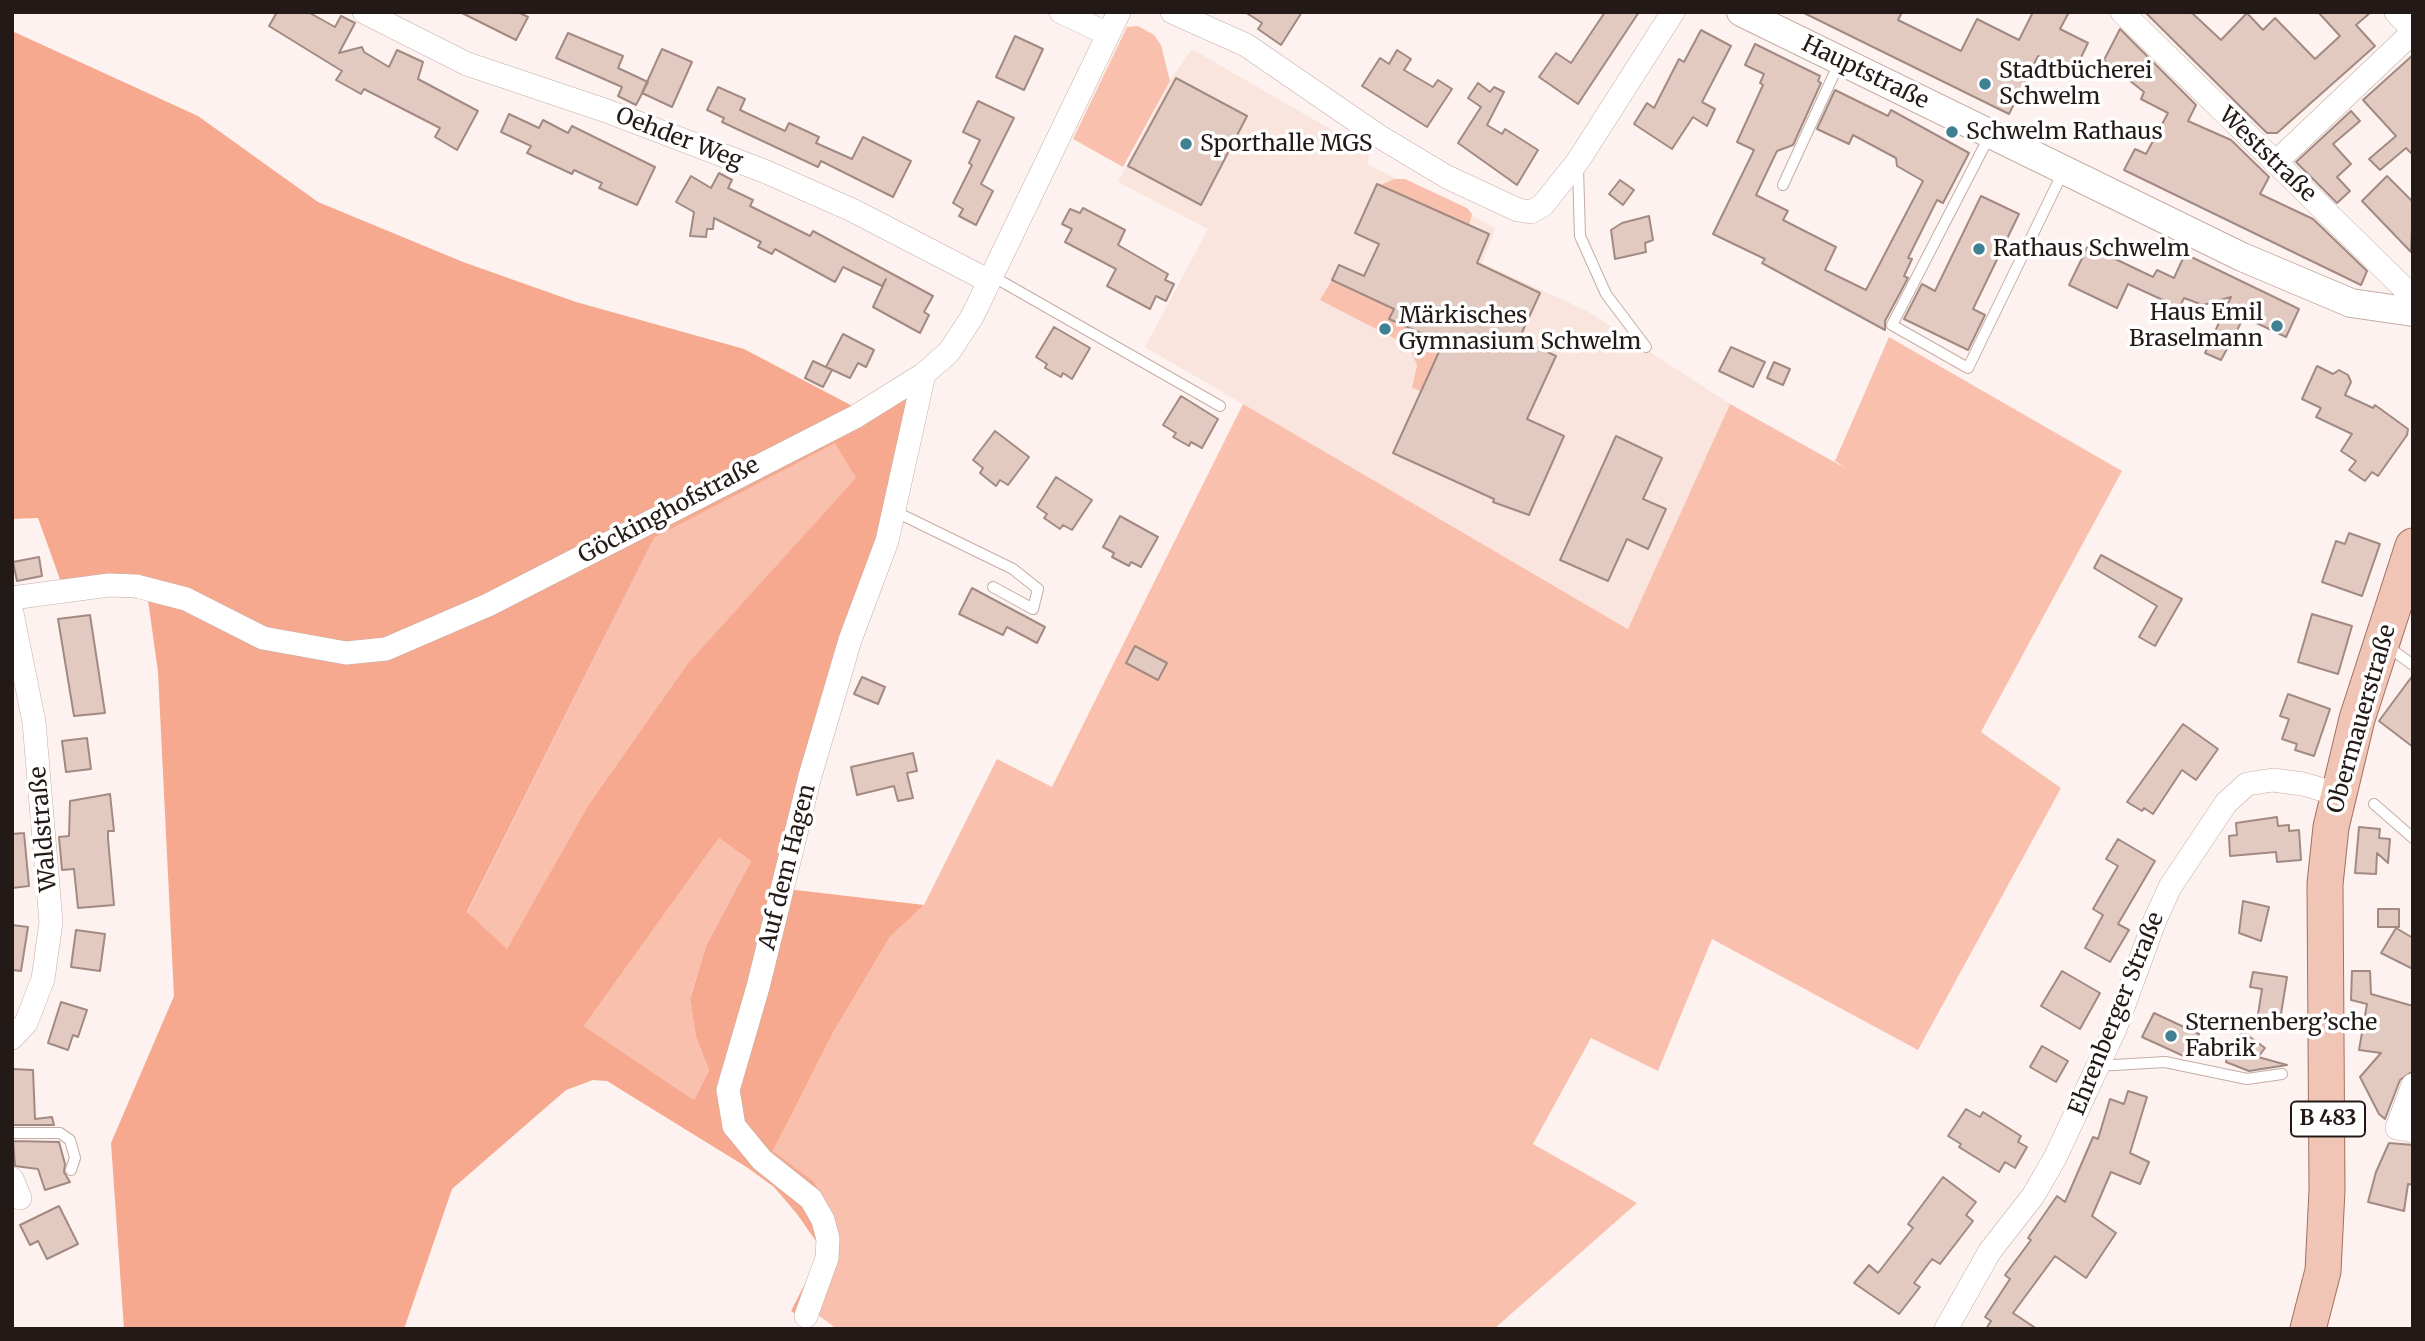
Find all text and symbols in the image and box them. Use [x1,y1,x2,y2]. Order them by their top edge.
street label: Hauptstraße [1797,30,1933,116]
place label: Stadtbücherei Schwelm [1999,57,2152,111]
marker: Stadtbücherei Schwelm [1977,76,1993,92]
street label: Oehder Weg [612,102,746,176]
street label: Weststraße [2213,102,2321,208]
place label: Schwelm Rathaus [1966,118,2163,146]
marker: Schwelm Rathaus [1944,124,1960,140]
place label: Sporthalle MGS [1200,130,1372,158]
marker: Sporthalle MGS [1178,136,1194,152]
place label: Rathaus Schwelm [1993,235,2190,263]
marker: Rathaus Schwelm [1971,241,1987,257]
place label: Haus Emil Braselmann [2129,299,2263,353]
place label: Märkisches Gymnasium Schwelm [1399,302,1641,356]
marker: Haus Emil Braselmann [2269,318,2285,334]
marker: Märkisches Gymnasium Schwelm [1377,321,1393,337]
street label: Göckinghofstraße [574,452,764,570]
street label: Obermauerstraße [2322,622,2402,816]
street label: Waldstraße [25,765,63,893]
street label: Auf dem Hagen [754,781,822,953]
street label: Ehrenberger Straße [2064,908,2170,1120]
place label: Sternenberg’sche Fabrik [2185,1009,2377,1063]
marker: Sternenberg’sche Fabrik [2163,1028,2179,1044]
road number: B 483 [2291,1102,2365,1136]

